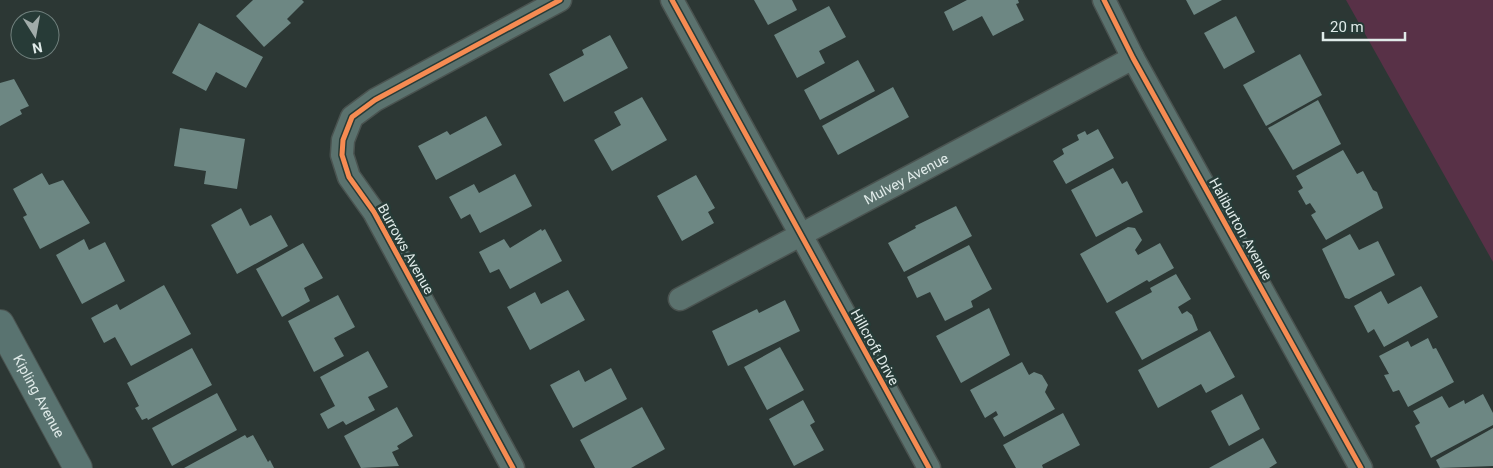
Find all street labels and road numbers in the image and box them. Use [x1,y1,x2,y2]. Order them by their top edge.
street label: Mulvey Avenue [861,150,951,208]
street label: Haliburton Avenue [1206,175,1276,283]
street label: Burrows Avenue [375,201,437,297]
street label: Hillcroft Drive [848,306,902,388]
street label: Kipling Avenue [10,352,68,440]

